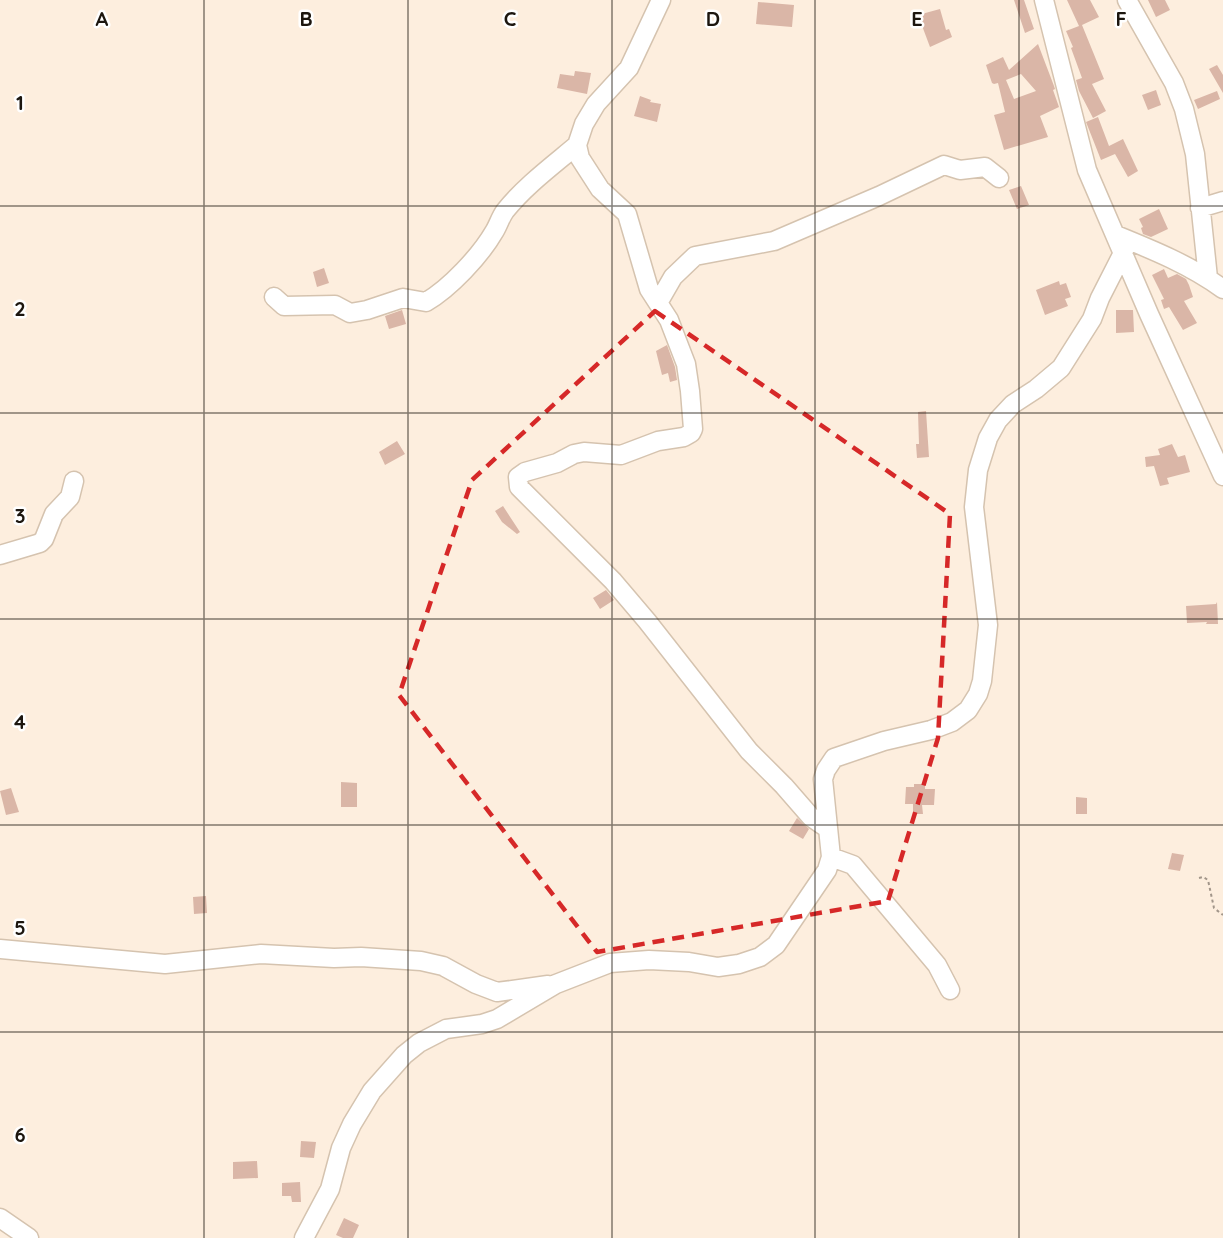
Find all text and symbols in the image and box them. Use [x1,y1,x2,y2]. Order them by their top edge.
text: A [96,6,109,31]
text: B [299,6,313,31]
text: C [504,6,517,31]
text: D [706,6,720,31]
text: E [911,6,923,31]
text: F [1115,6,1127,31]
text: 1 [16,90,24,115]
text: 2 [14,296,26,321]
text: 3 [15,503,25,528]
text: 4 [14,709,26,734]
text: 5 [14,915,26,940]
text: 6 [14,1122,26,1147]

